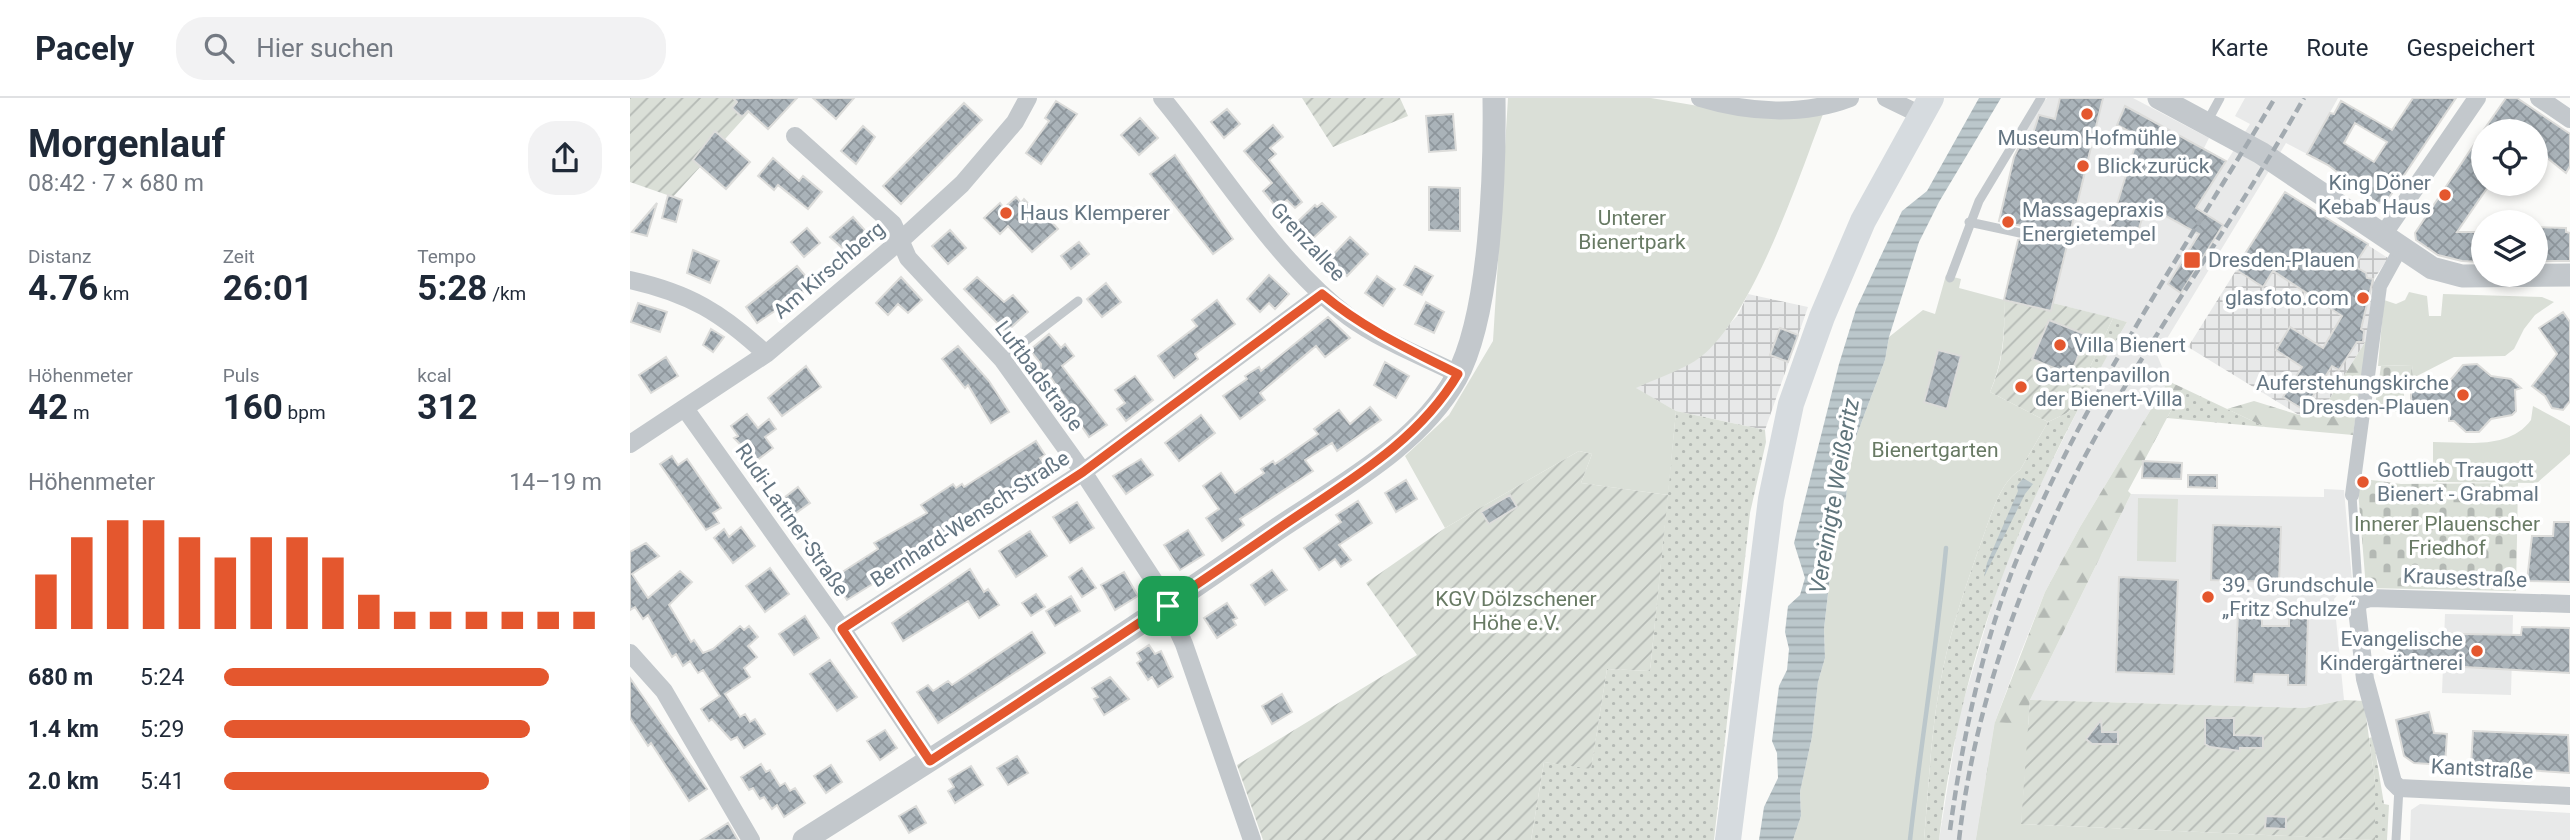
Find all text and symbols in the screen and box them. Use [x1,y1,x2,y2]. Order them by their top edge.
search box [176,17,666,80]
text: Pacely [35,29,134,68]
icon: search [200,29,238,67]
text: Hier suchen [256,33,394,63]
text: Karte [2211,34,2268,62]
text: Route [2306,34,2368,62]
text: Gespeichert [2406,34,2535,62]
marker: Museum Hofmühle [2079,106,2095,122]
map controls [2471,119,2548,287]
button: locate [2471,119,2548,196]
button: share [528,121,602,195]
text: Morgenlauf [28,122,225,166]
place label: Museum Hofmühle [1997,126,2177,150]
place label: Blick zurück [2097,154,2210,178]
marker: Blick zurück [2075,158,2091,174]
text: 08:42 · 7 × 680 m [28,170,204,197]
place label: King Döner Kebab Haus [2318,171,2431,219]
marker: King Döner Kebab Haus [2437,187,2453,203]
street label: Grenzallee [1266,198,1350,286]
place label: Massagepraxis Energietempel [2022,198,2164,246]
place label: Haus Klemperer [1020,201,1170,225]
marker: Haus Klemperer [998,205,1014,221]
park label: Unterer Bienertpark [1578,206,1686,254]
button: layers [2471,210,2548,287]
marker: Massagepraxis Energietempel [2000,214,2016,230]
street label: Am Kirschberg [769,217,889,323]
text: Distanz [28,245,91,268]
text: Zeit [223,245,255,268]
text: Tempo [417,245,476,268]
place label: Dresden-Plauen [2208,248,2355,272]
marker: Dresden-Plauen [2182,250,2202,270]
text: 4.76 [28,268,98,309]
text: 26:01 [223,268,313,309]
text: 5:28 [417,268,487,309]
text: km [98,282,129,305]
text: /km [487,282,526,305]
place label: glasfoto.com [2225,286,2349,310]
marker: glasfoto.com [2355,290,2371,306]
street label: Luftbadstraße [990,316,1088,436]
place label: Villa Bienert [2074,333,2186,357]
marker: Villa Bienert [2052,337,2068,353]
place label: Gartenpavillon der Bienert-Villa [2035,363,2183,411]
text: Höhenmeter [28,364,133,387]
text: Puls [223,364,260,387]
text: kcal [417,364,452,387]
place label: Auferstehungskirche Dresden-Plauen [2256,371,2449,419]
marker: Gartenpavillon der Bienert-Villa [2013,379,2029,395]
text: 42 [28,387,68,428]
text: 160 [223,387,283,428]
text: 312 [417,387,478,428]
marker: Auferstehungskirche Dresden-Plauen [2455,387,2471,403]
water label: Vereinigte Weißeritz [1804,396,1865,596]
text: m [68,401,90,424]
text: bpm [283,401,326,424]
park label: Bienertgarten [1871,438,1999,462]
street label: Rudi-Lattner-Straße [730,439,854,601]
street label: Bernhard-Wensch-Straße [866,446,1074,592]
place label: Gottlieb Traugott Bienert - Grabmal [2377,458,2539,506]
text: Höhenmeter [28,469,155,496]
text: 14–19 m [509,469,602,496]
marker: Gottlieb Traugott Bienert - Grabmal [2355,474,2371,490]
park label: Innerer Plauenscher Friedhof [2354,512,2540,560]
street label: Krausestraße [2402,564,2528,592]
place label: 39. Grundschule „Fritz Schulze“ [2222,573,2374,621]
pin [1138,576,1198,636]
icon: arrive [1149,587,1187,625]
park label: KGV Dölzschener Höhe e.V. [1435,587,1597,635]
marker: 39. Grundschule „Fritz Schulze“ [2200,589,2216,605]
place label: Evangelische Kindergärtnerei [2320,627,2463,675]
marker: Evangelische Kindergärtnerei [2469,643,2485,659]
text: 680 m [28,664,93,691]
text: 5:24 [140,664,184,691]
text: 1.4 km [28,716,99,743]
text: 5:29 [140,716,184,743]
street label: Kantstraße [2430,754,2534,784]
text: 2.0 km [28,768,99,795]
text: 5:41 [140,768,184,795]

